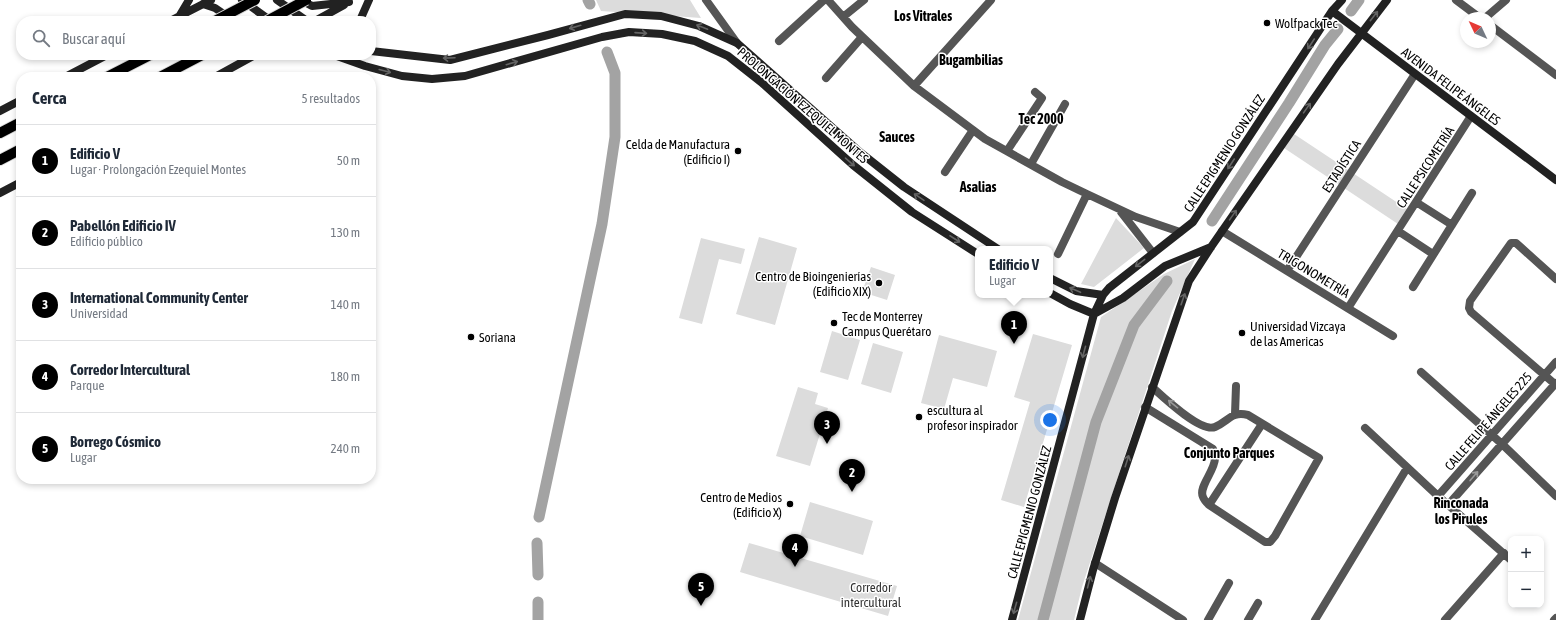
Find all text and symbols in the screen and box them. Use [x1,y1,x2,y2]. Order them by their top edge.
district label: Los Vitrales [894,8,952,24]
one-way arrow [1370,11,1378,22]
north arrow [1460,12,1496,48]
search box [16,16,376,60]
place label: Wolfpack Tec [1275,16,1337,31]
marker: Wolfpack Tec [1262,18,1272,28]
one-way arrow [696,22,708,30]
one-way arrow [569,24,582,32]
icon: search [30,27,52,49]
one-way arrow [634,29,647,36]
text: Buscar aquí [62,30,125,47]
one-way arrow [1307,38,1315,49]
street label: PROLONGACIÓN EZEQUIEL MONTES [734,44,872,167]
street label: AVENIDA FELIPE ÁNGELES [1398,44,1503,129]
district label: Bugambilias [939,52,1003,68]
one-way arrow [443,55,456,62]
one-way arrow [505,59,518,66]
one-way arrow [378,68,391,75]
text: Cerca [32,88,67,108]
text: 5 resultados [301,91,360,106]
street label: CALLE EPIGMENIO GONZÁLEZ [1181,92,1268,215]
one-way arrow [1303,103,1311,114]
district label: Tec 2000 [1018,111,1064,127]
street label: CALLE PSICOMETRÍA [1394,123,1458,211]
district label: Sauces [879,129,915,145]
place label: Celda de Manufactura (Edificio I) [626,137,730,167]
street label: ESTADÍSTICA [1319,137,1364,195]
text: Edificio V [70,145,120,162]
marker: Celda de Manufactura (Edificio I) [733,146,743,156]
text: 1 [42,153,48,168]
text: 50 m [337,153,360,168]
one-way arrow [845,157,855,166]
one-way arrow [1227,158,1235,170]
text: Lugar · Prolongación Ezequiel Montes [70,162,246,177]
district label: Asalias [959,179,996,195]
one-way arrow [913,193,924,201]
one-way arrow [1229,210,1237,221]
text: Pabellón Edificio IV [70,217,176,234]
text: 2 [42,225,48,240]
text: 130 m [331,225,360,240]
text: Edificio público [70,234,143,249]
one-way arrow [949,235,960,243]
popup [975,246,1053,298]
street label: TRIGONOMETRÍA [1275,246,1353,301]
text: Edificio V [989,256,1039,273]
one-way arrow [1135,259,1146,268]
place label: Centro de Bioingenierías (Edificio XIX) [755,269,871,299]
text: Lugar [989,273,1016,288]
marker: Centro de Bioingenierías (Edificio XIX) [874,278,884,288]
one-way arrow [1070,286,1082,294]
text: International Community Center [70,289,248,306]
one-way arrow [1180,292,1187,305]
text: 3 [42,297,48,312]
text: 140 m [331,297,360,312]
text: Universidad [70,306,128,321]
place label: Tec de Monterrey Campus Querétaro [842,309,931,339]
pin: 1 [1001,311,1027,344]
marker: Tec de Monterrey Campus Querétaro [829,318,839,328]
place label: Universidad Vizcaya de las Americas [1250,319,1346,349]
marker: Universidad Vizcaya de las Americas [1237,328,1247,338]
place label: Soriana [479,330,516,345]
marker: Soriana [466,332,476,342]
one-way arrow [1080,345,1087,358]
text: Corredor Intercultural [70,361,190,378]
text: 4 [42,369,48,384]
text: 180 m [331,369,360,384]
street label: CALLE FELIPE ÁNGELES 225 [1442,369,1535,473]
text: Parque [70,378,104,393]
one-way arrow [1167,400,1178,409]
place label: escultura al profesor inspirador [927,403,1018,433]
your location [1040,410,1060,430]
pin: 3 [814,411,840,444]
marker: escultura al profesor inspirador [914,412,924,422]
text: Borrego Cósmico [70,433,161,450]
text: 5 [42,441,48,456]
text: 240 m [331,441,360,456]
street label: CALLE EPIGMENIO GONZÁLEZ [1004,444,1055,580]
district label: Conjunto Parques [1184,445,1274,461]
text: Lugar [70,450,97,465]
one-way arrow [1124,455,1132,467]
pin: 2 [839,459,865,492]
one-way arrow [1470,471,1479,481]
place label: Centro de Medios (Edificio X) [700,490,782,520]
district label: Rinconada los Pirules [1433,495,1489,527]
marker: Centro de Medios (Edificio X) [785,499,795,509]
pin: 4 [782,534,808,567]
map controls [1508,536,1544,608]
button: + [1508,536,1544,572]
button: − [1508,572,1544,608]
pin: 5 [688,573,714,606]
one-way arrow [1086,576,1094,589]
park label: Corredor intercultural [841,580,902,610]
one-way arrow [1011,601,1018,614]

